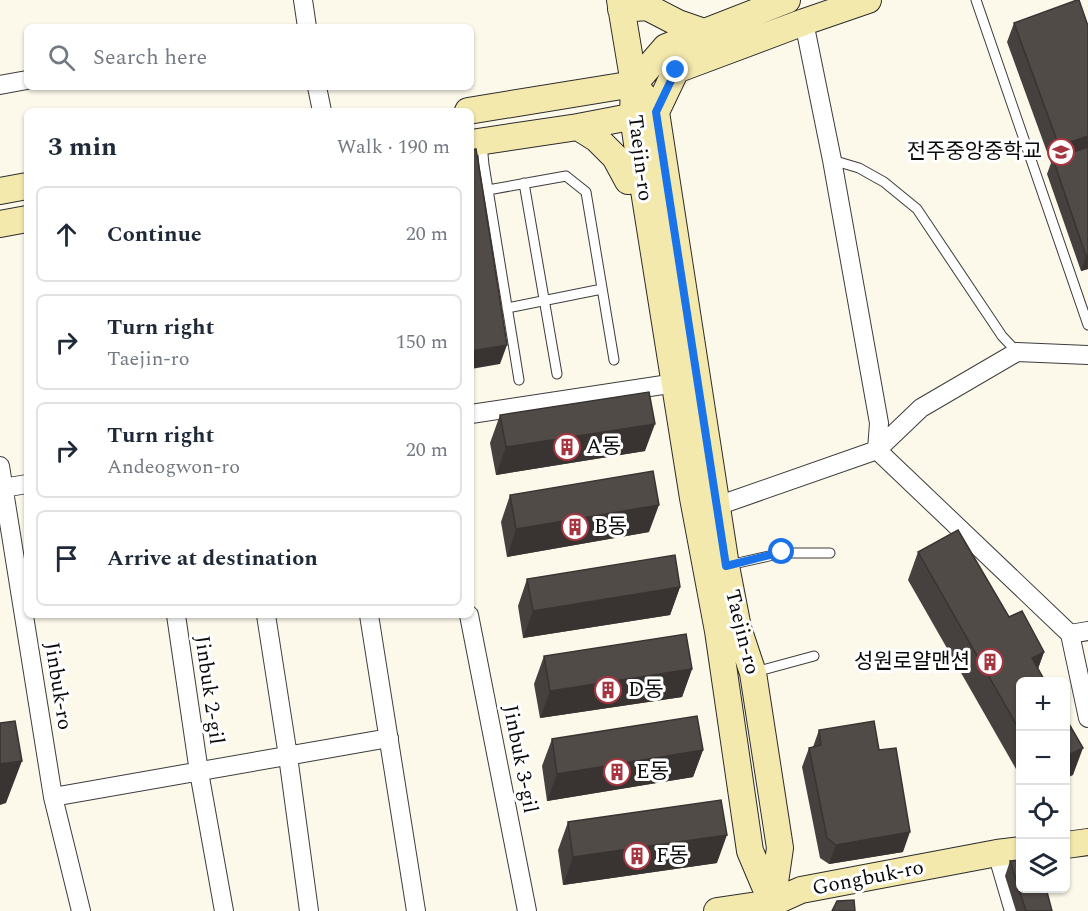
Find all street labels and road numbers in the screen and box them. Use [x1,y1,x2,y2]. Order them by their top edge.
street label: Taejin-ro [619,113,661,203]
street label: Taejin-ro [716,586,768,678]
street label: Jinbuk 2-gil [186,633,232,747]
street label: Jinbuk-ro [35,640,81,732]
street label: Jinbuk 3-gil [494,702,546,816]
street label: Gongbuk-ro [809,852,927,904]

